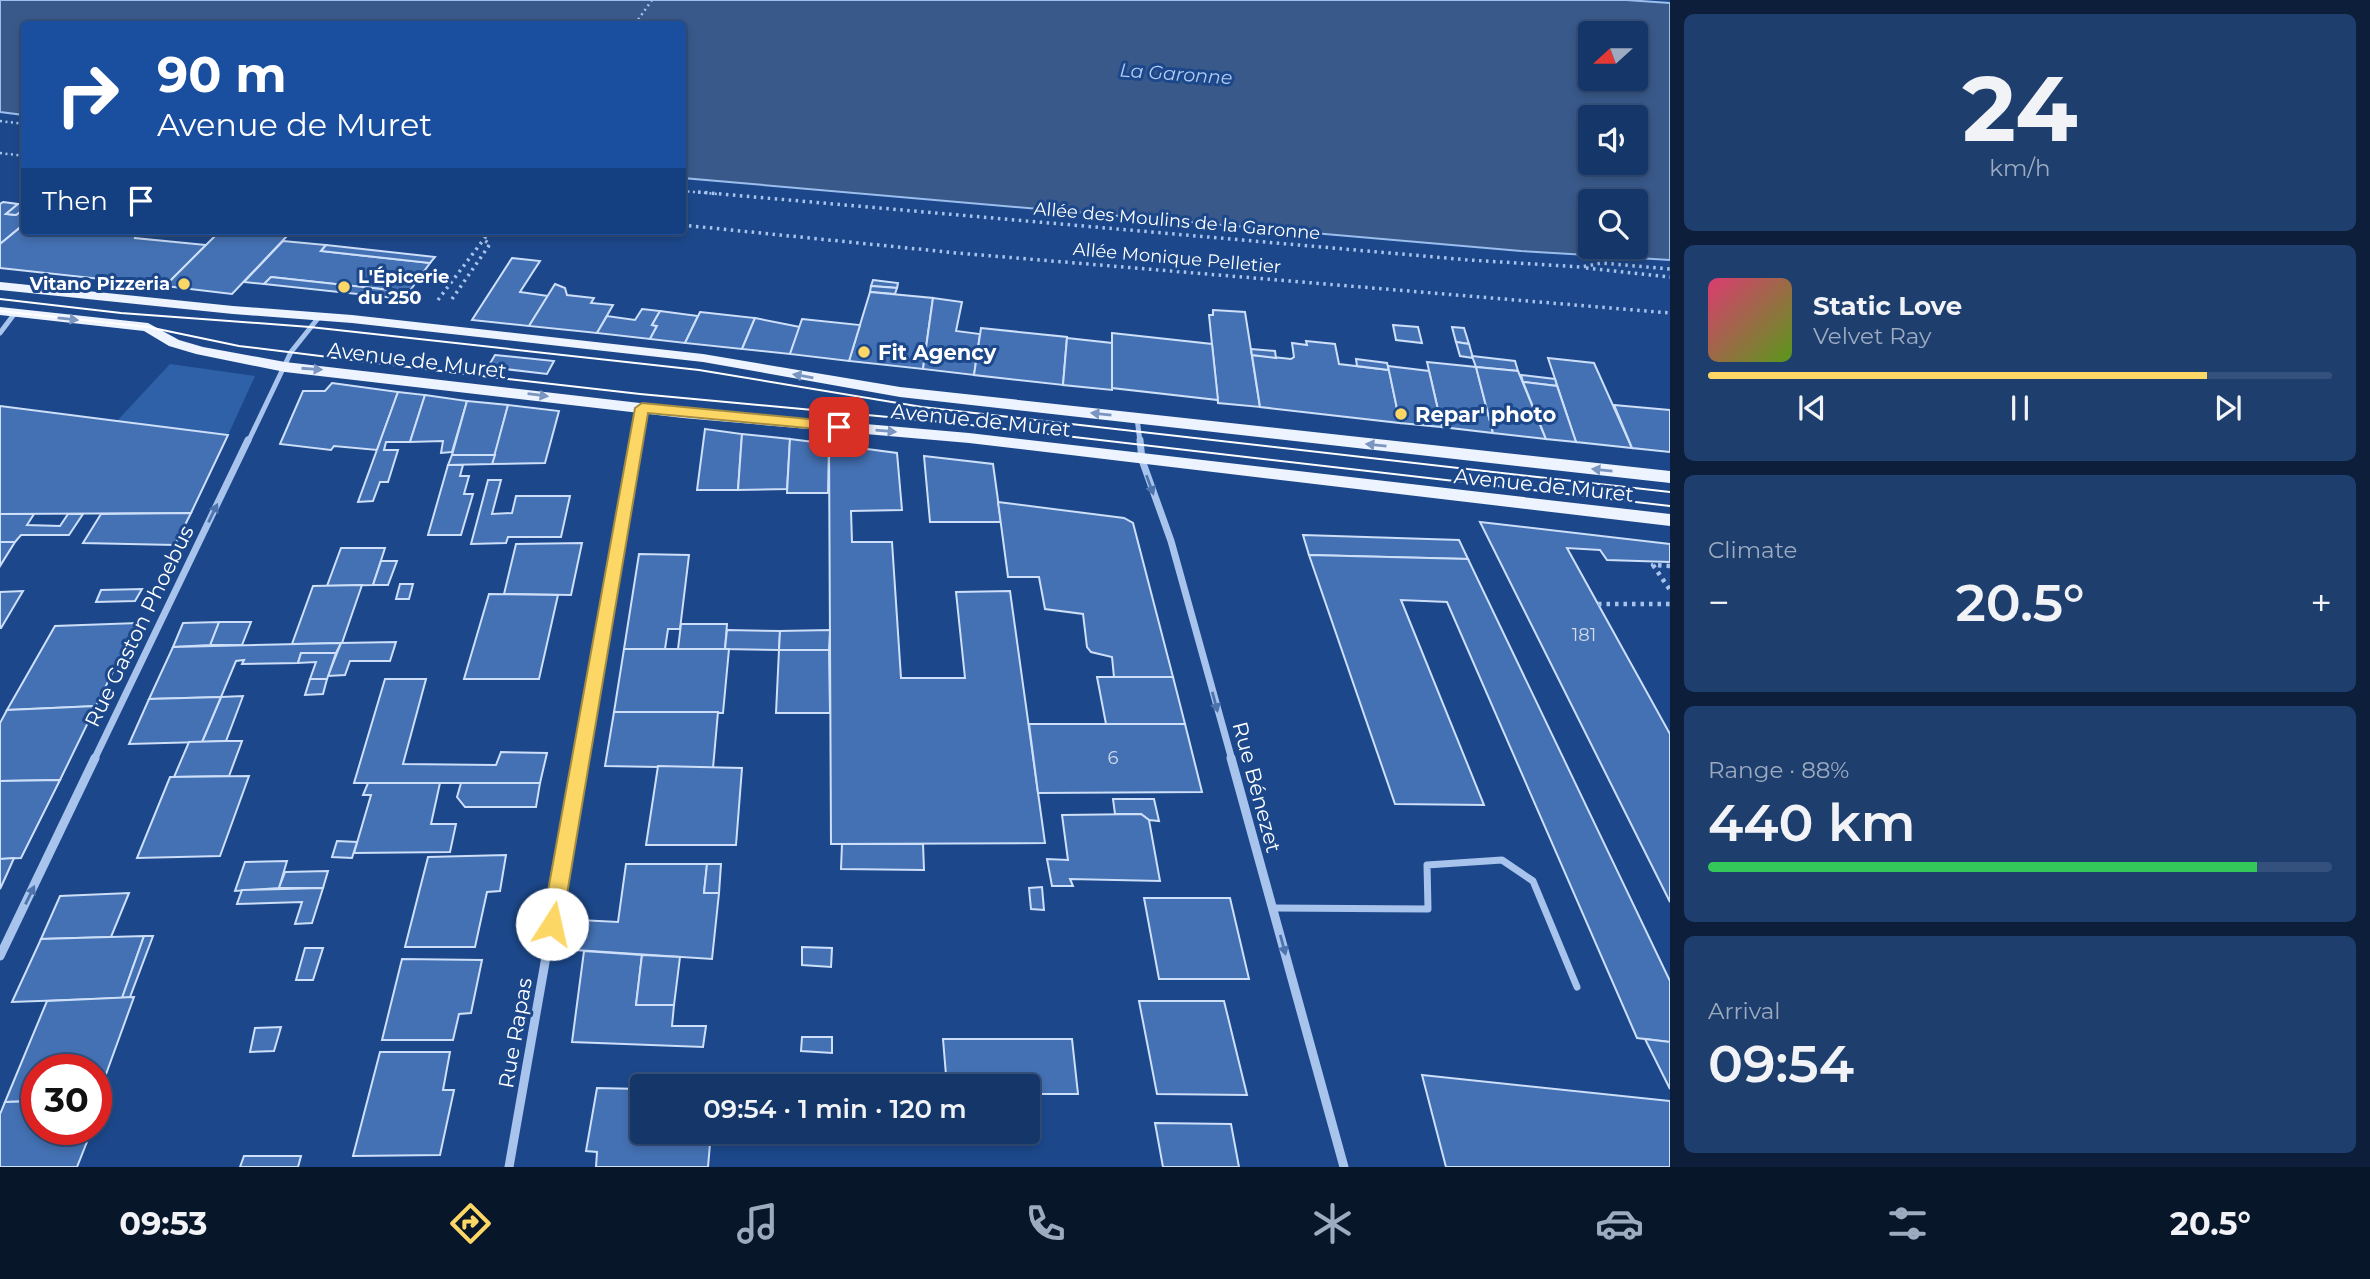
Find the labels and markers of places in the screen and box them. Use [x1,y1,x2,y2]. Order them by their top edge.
place label: L'Épicerie du 250 [358,266,449,309]
place label: Vitano Pizzeria [29,273,170,295]
marker: Vitano Pizzeria [176,276,192,292]
marker: L'Épicerie du 250 [336,279,352,295]
place label: Fit Agency [878,340,997,365]
marker: Fit Agency [856,344,872,360]
pin [809,397,869,457]
place label: Repar' photo [1415,402,1556,427]
marker: Repar' photo [1393,406,1409,422]

